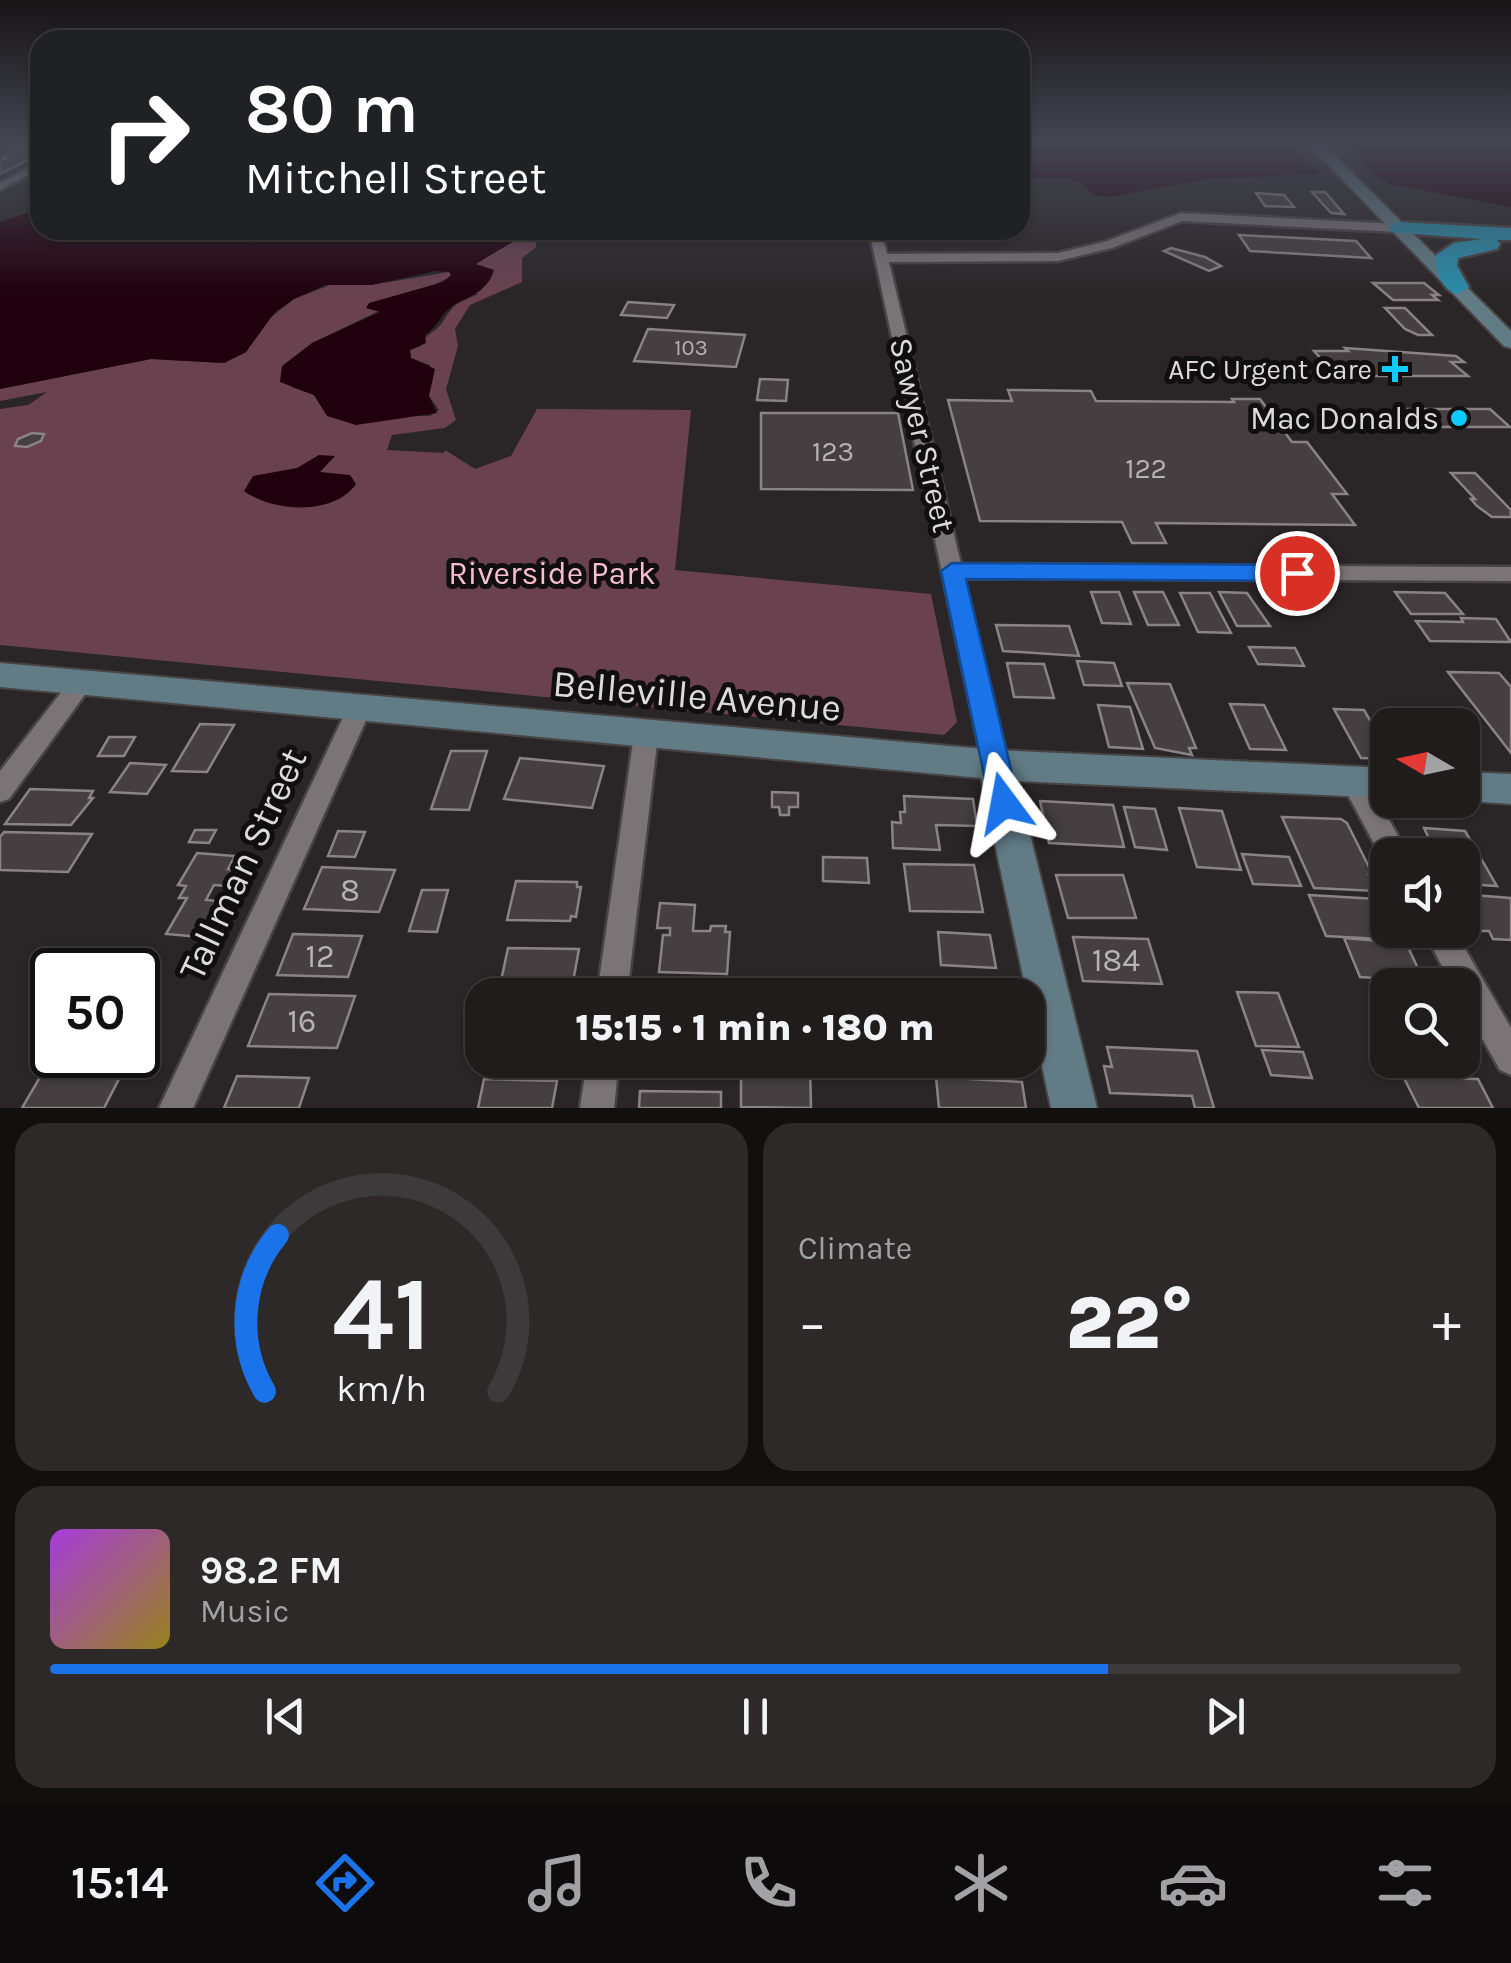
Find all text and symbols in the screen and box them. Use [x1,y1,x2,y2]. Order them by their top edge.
text: 80 m [245,68,419,150]
icon: right [80,70,210,200]
text: Mitchell Street [245,152,546,204]
street label: Sawyer Street [882,334,962,536]
house number: 103 [674,335,708,361]
place label: AFC Urgent Care [1168,353,1372,386]
marker: AFC Urgent Care [1382,356,1408,382]
place label: Mac Donalds [1250,400,1439,437]
marker: Mac Donalds [1448,407,1470,429]
house number: 123 [812,435,854,468]
house number: 122 [1125,452,1167,485]
pin [1255,531,1340,616]
icon: arrive [1270,546,1325,601]
park label: Riverside Park [448,555,656,592]
street label: Belleville Avenue [551,661,843,731]
north arrow [1370,708,1480,818]
map controls [1370,708,1480,1078]
street label: Tallman Street [170,741,316,987]
position arrow [952,751,1056,855]
button: sound [1370,838,1480,948]
house number: 8 [340,872,360,909]
house number: 12 [305,938,335,975]
house number: 184 [1092,942,1140,979]
speed limit sign: 50 [30,948,160,1078]
button: search [1370,968,1480,1078]
house number: 16 [288,1003,316,1040]
text: 15:15 · 1 min · 180 m [575,1005,935,1050]
text: Climate [798,1230,912,1267]
text: 41 [332,1254,431,1375]
text: 22° [1066,1279,1193,1367]
text: − [798,1291,827,1355]
text: + [1432,1291,1461,1355]
text: km/h [336,1368,427,1410]
text: 98.2 FM [200,1548,343,1593]
text: Music [200,1593,289,1630]
icon: previous [258,1689,313,1744]
icon: pause [728,1689,783,1744]
icon: next [1198,1689,1253,1744]
icon: directions [310,1848,380,1918]
icon: music [522,1848,592,1918]
icon: phone [734,1848,804,1918]
icon: climate [946,1848,1016,1918]
icon: car [1158,1848,1228,1918]
icon: filters [1370,1848,1440,1918]
text: 15:14 [71,1857,168,1909]

